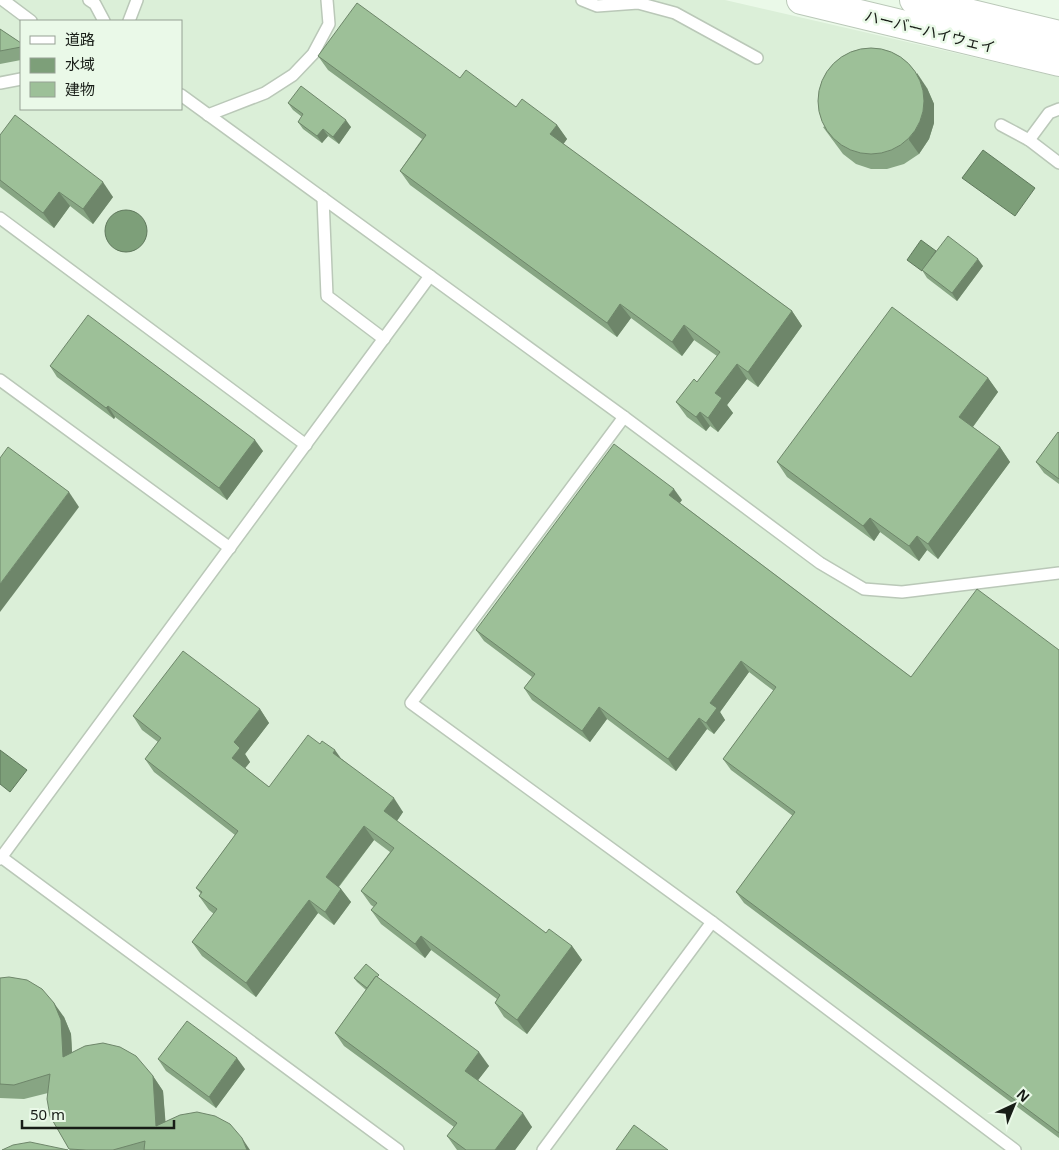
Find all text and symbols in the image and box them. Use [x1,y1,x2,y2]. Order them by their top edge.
street label: ハーバーハイウェイ [862,5,998,57]
legend [20,20,182,110]
text: 道路 [65,29,95,49]
text: 水域 [65,54,95,74]
text: 建物 [65,79,95,99]
north arrow [989,1080,1039,1130]
text: N [1013,1084,1034,1106]
scale bar [22,1098,175,1130]
text: 50 m [30,1104,65,1124]

